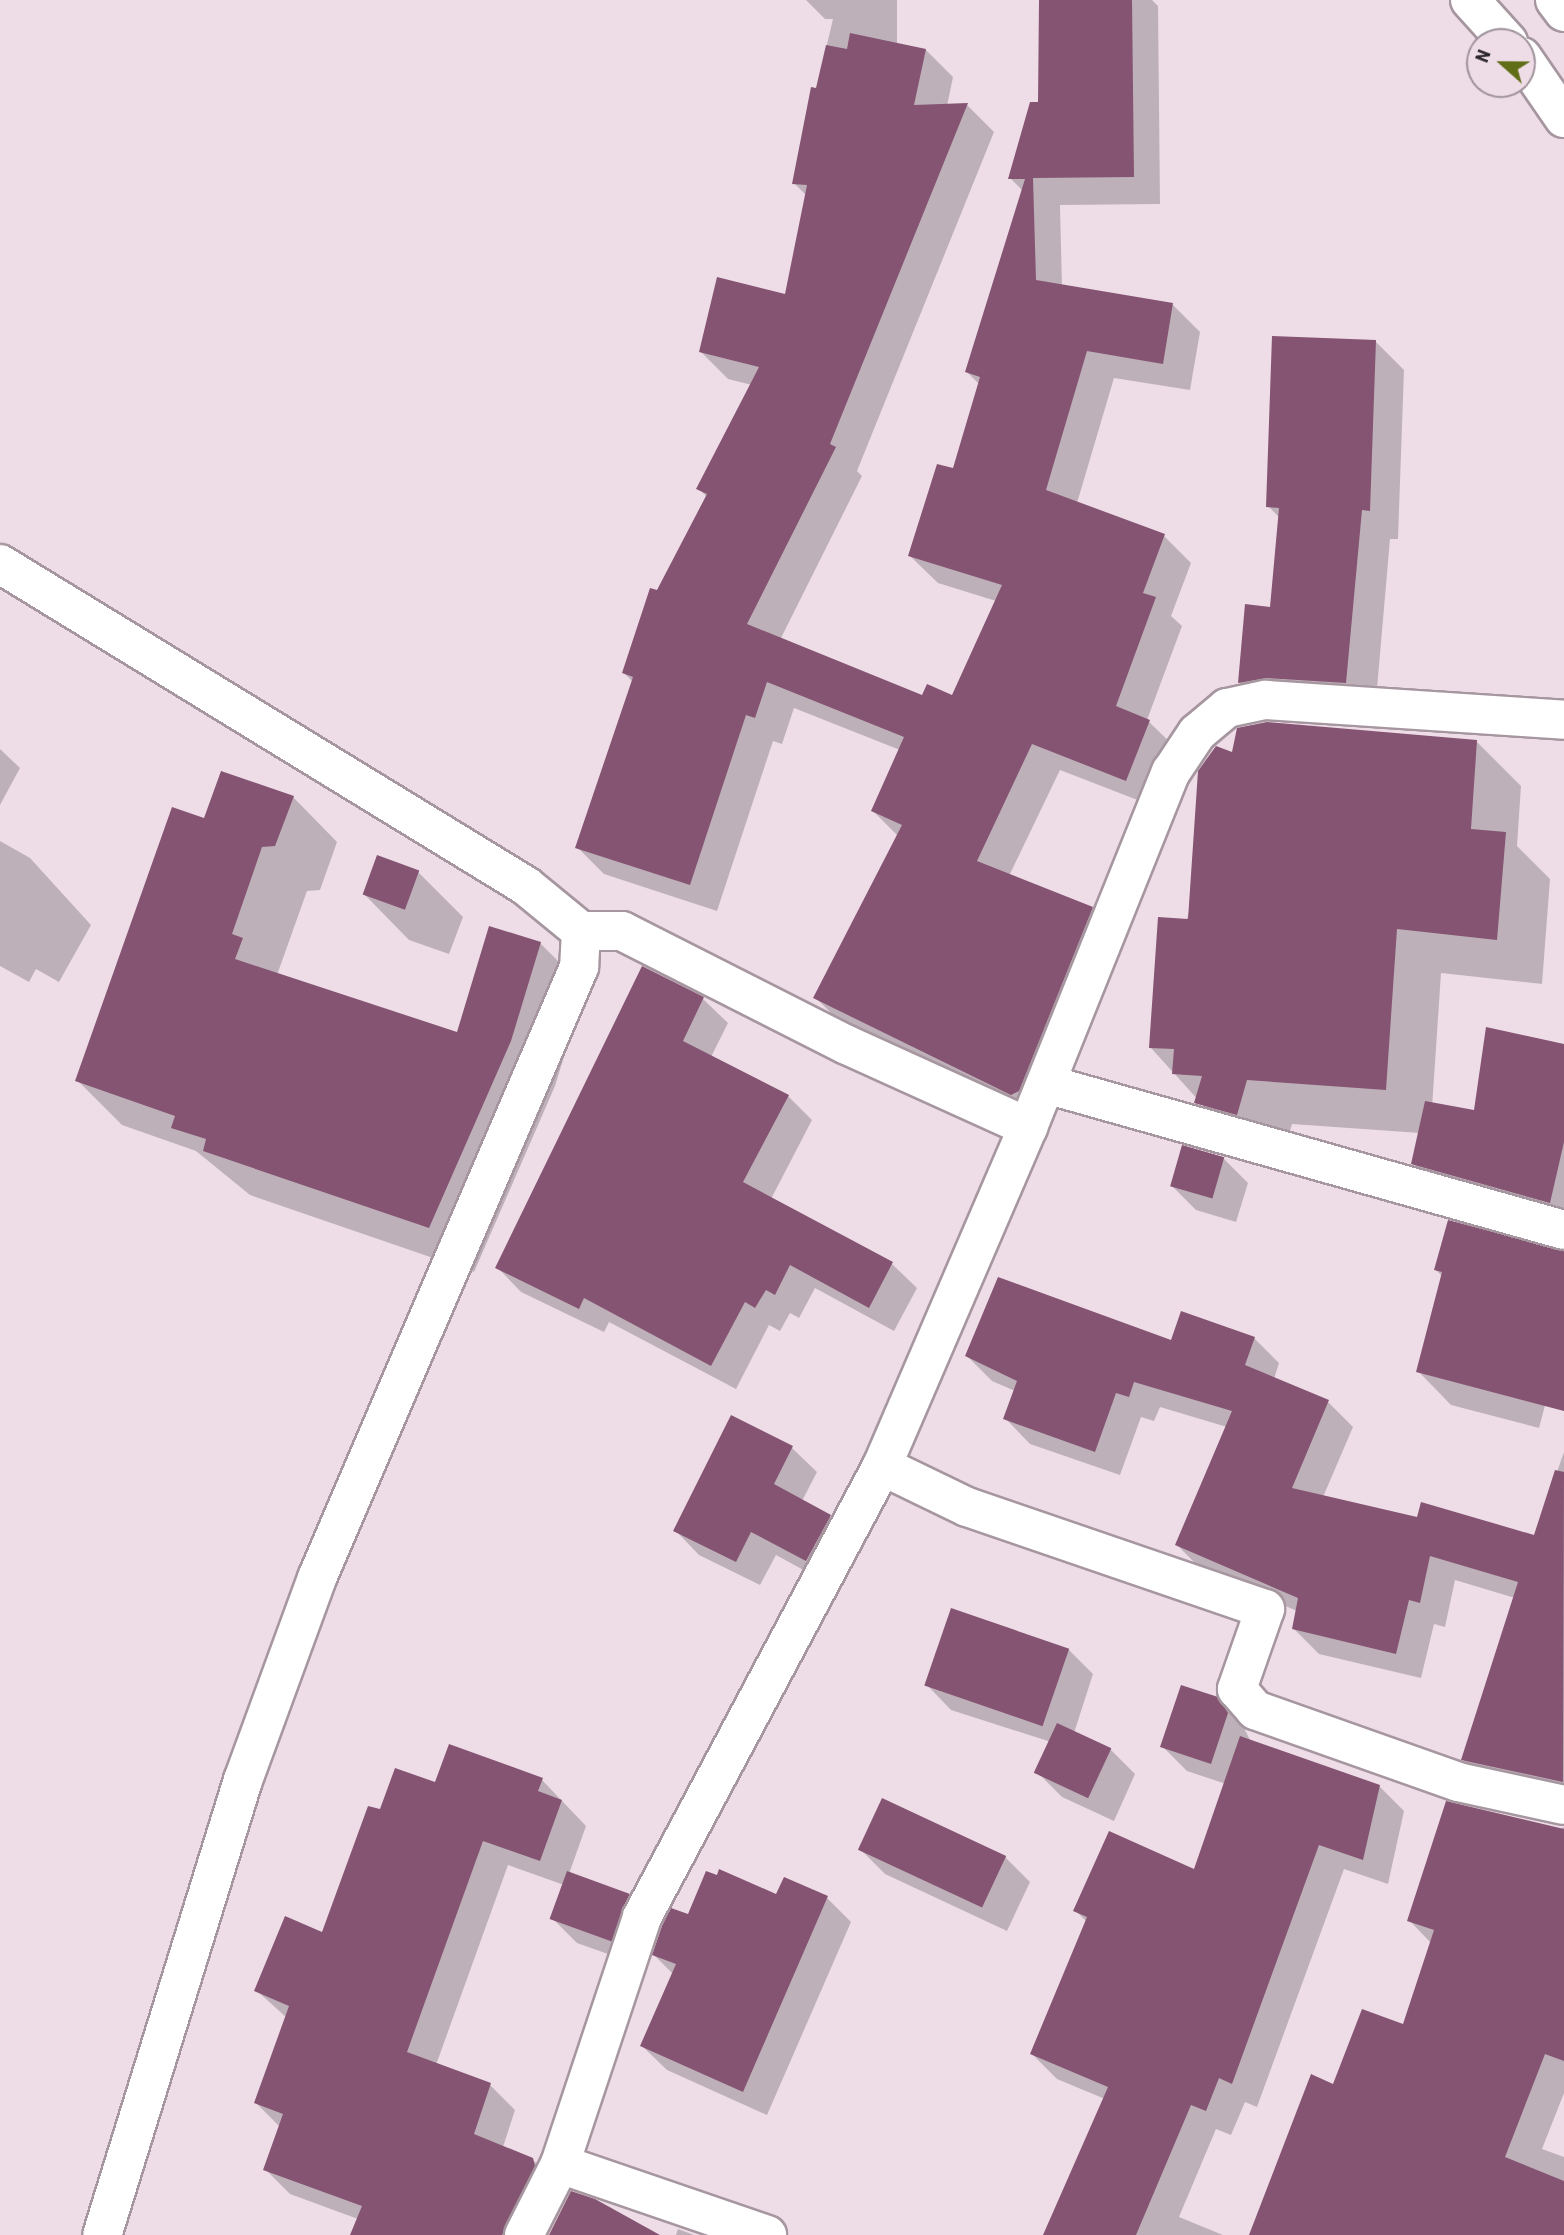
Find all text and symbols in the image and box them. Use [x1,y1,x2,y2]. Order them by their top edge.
north arrow [1466,28,1536,98]
text: N [1470,46,1496,66]

